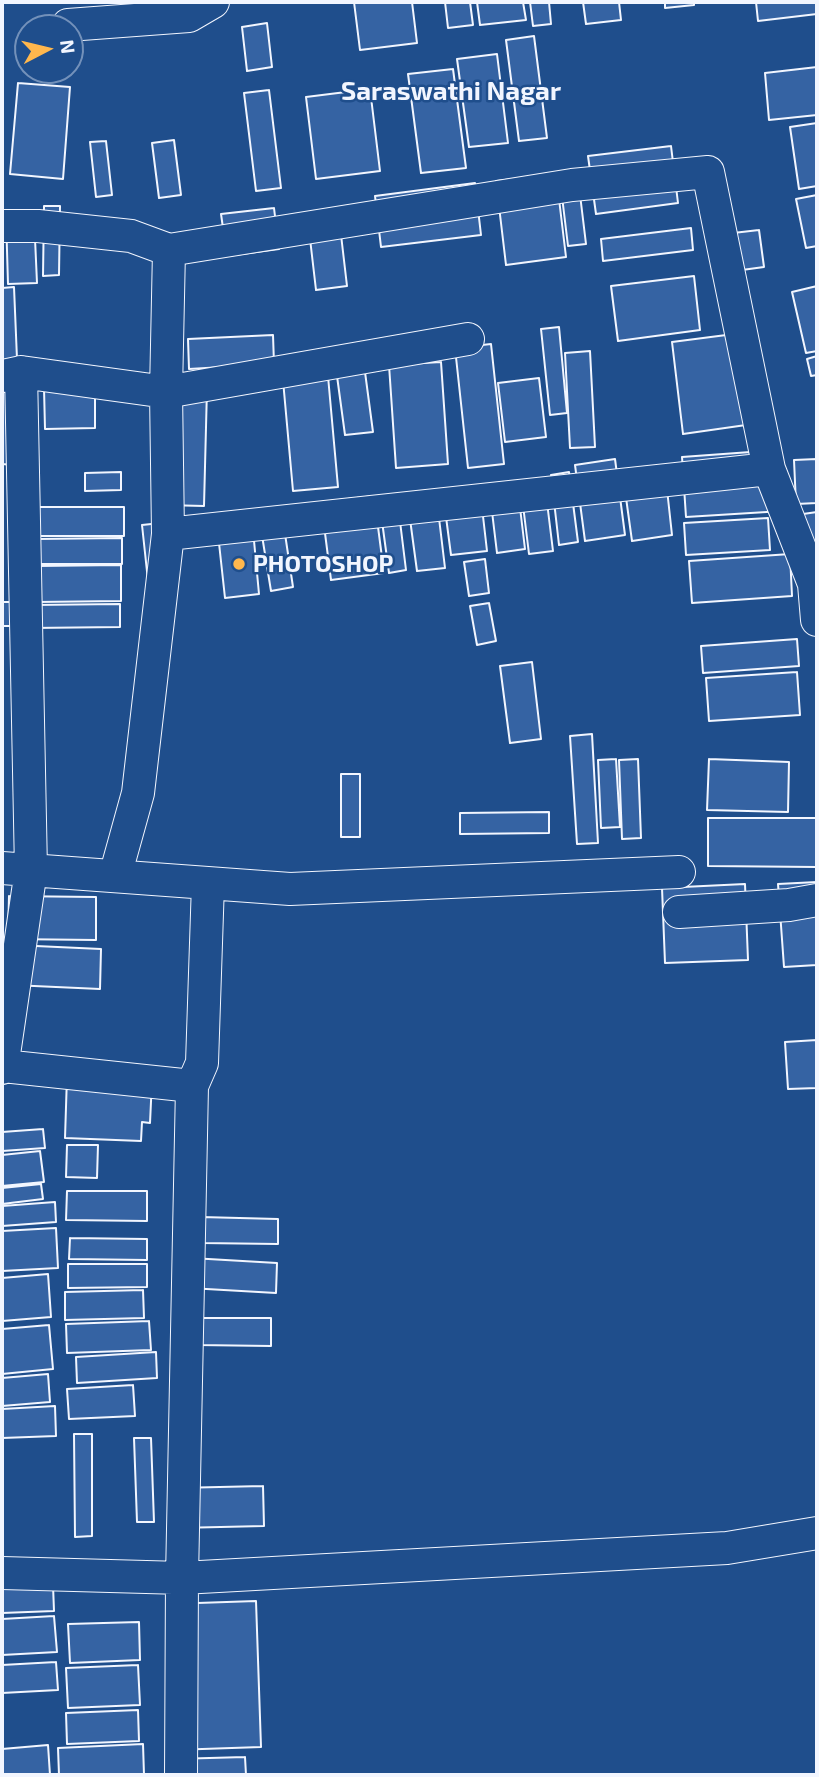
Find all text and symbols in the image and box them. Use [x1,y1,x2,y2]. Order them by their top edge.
north arrow [14,14,84,84]
text: N [56,38,81,55]
district label: Saraswathi Nagar [341,75,561,107]
place label: PHOTOSHOP [253,550,393,578]
marker: PHOTOSHOP [231,556,247,572]

